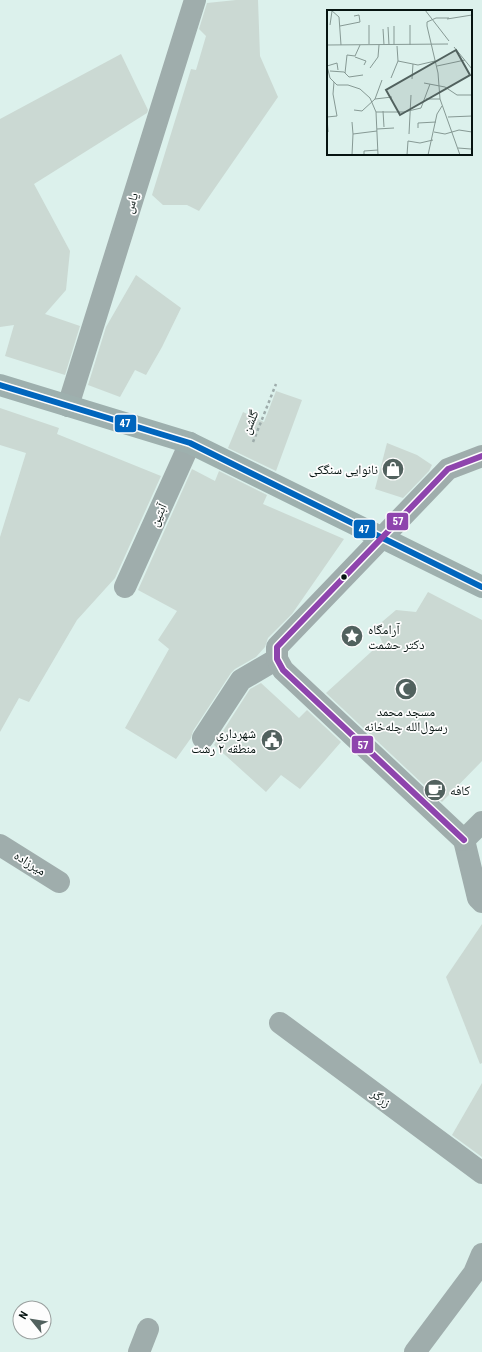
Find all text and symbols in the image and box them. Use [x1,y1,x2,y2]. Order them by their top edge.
inset map [327,10,472,155]
street label: یاس [121,191,142,215]
street label: گلشن [238,407,263,437]
line badge: 47 [114,414,137,433]
text: 47 [119,417,131,430]
shop icon: نانوایی سنگکی [380,456,406,482]
place label: نانوایی سنگکی [309,462,378,478]
street label: آبتین [146,501,171,529]
line badge: 57 [386,512,409,531]
text: 57 [392,515,404,528]
line badge: 47 [353,519,376,539]
text: 47 [358,523,370,536]
unlabelled marker [339,572,349,582]
place label: آرامگاه دکتر حشمت [368,622,425,653]
place icon: آرامگاه دکتر حشمت [339,623,365,649]
mosque icon: مسجد محمد رسول‌‌الله چله‌خانه [393,676,419,702]
place label: مسجد محمد رسول‌‌الله چله‌خانه [364,704,448,735]
place label: شهرداری منطقه ۲ رشت [191,726,256,757]
public building icon: شهرداری منطقه ۲ رشت [259,727,285,753]
line badge: 57 [351,735,374,754]
text: 57 [357,739,369,752]
cafe icon: کافه [422,777,448,803]
place label: کافه [450,783,471,798]
street label: میرزاده [11,847,49,879]
street label: زرگر [367,1085,394,1111]
north arrow [12,1300,52,1340]
text: N [16,1309,31,1321]

